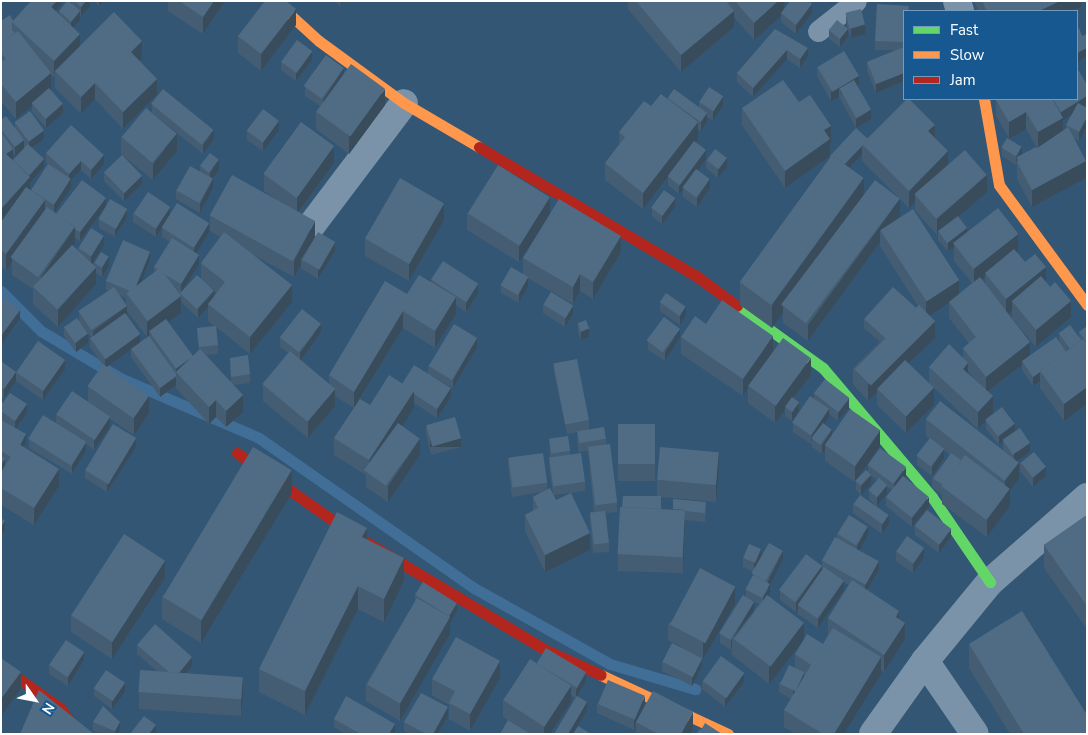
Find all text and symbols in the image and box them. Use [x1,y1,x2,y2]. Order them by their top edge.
legend [903,10,1078,100]
text: Fast [950,20,978,40]
text: Slow [950,45,984,65]
text: Jam [950,70,976,90]
north arrow [10,675,60,725]
text: N [37,699,59,718]

